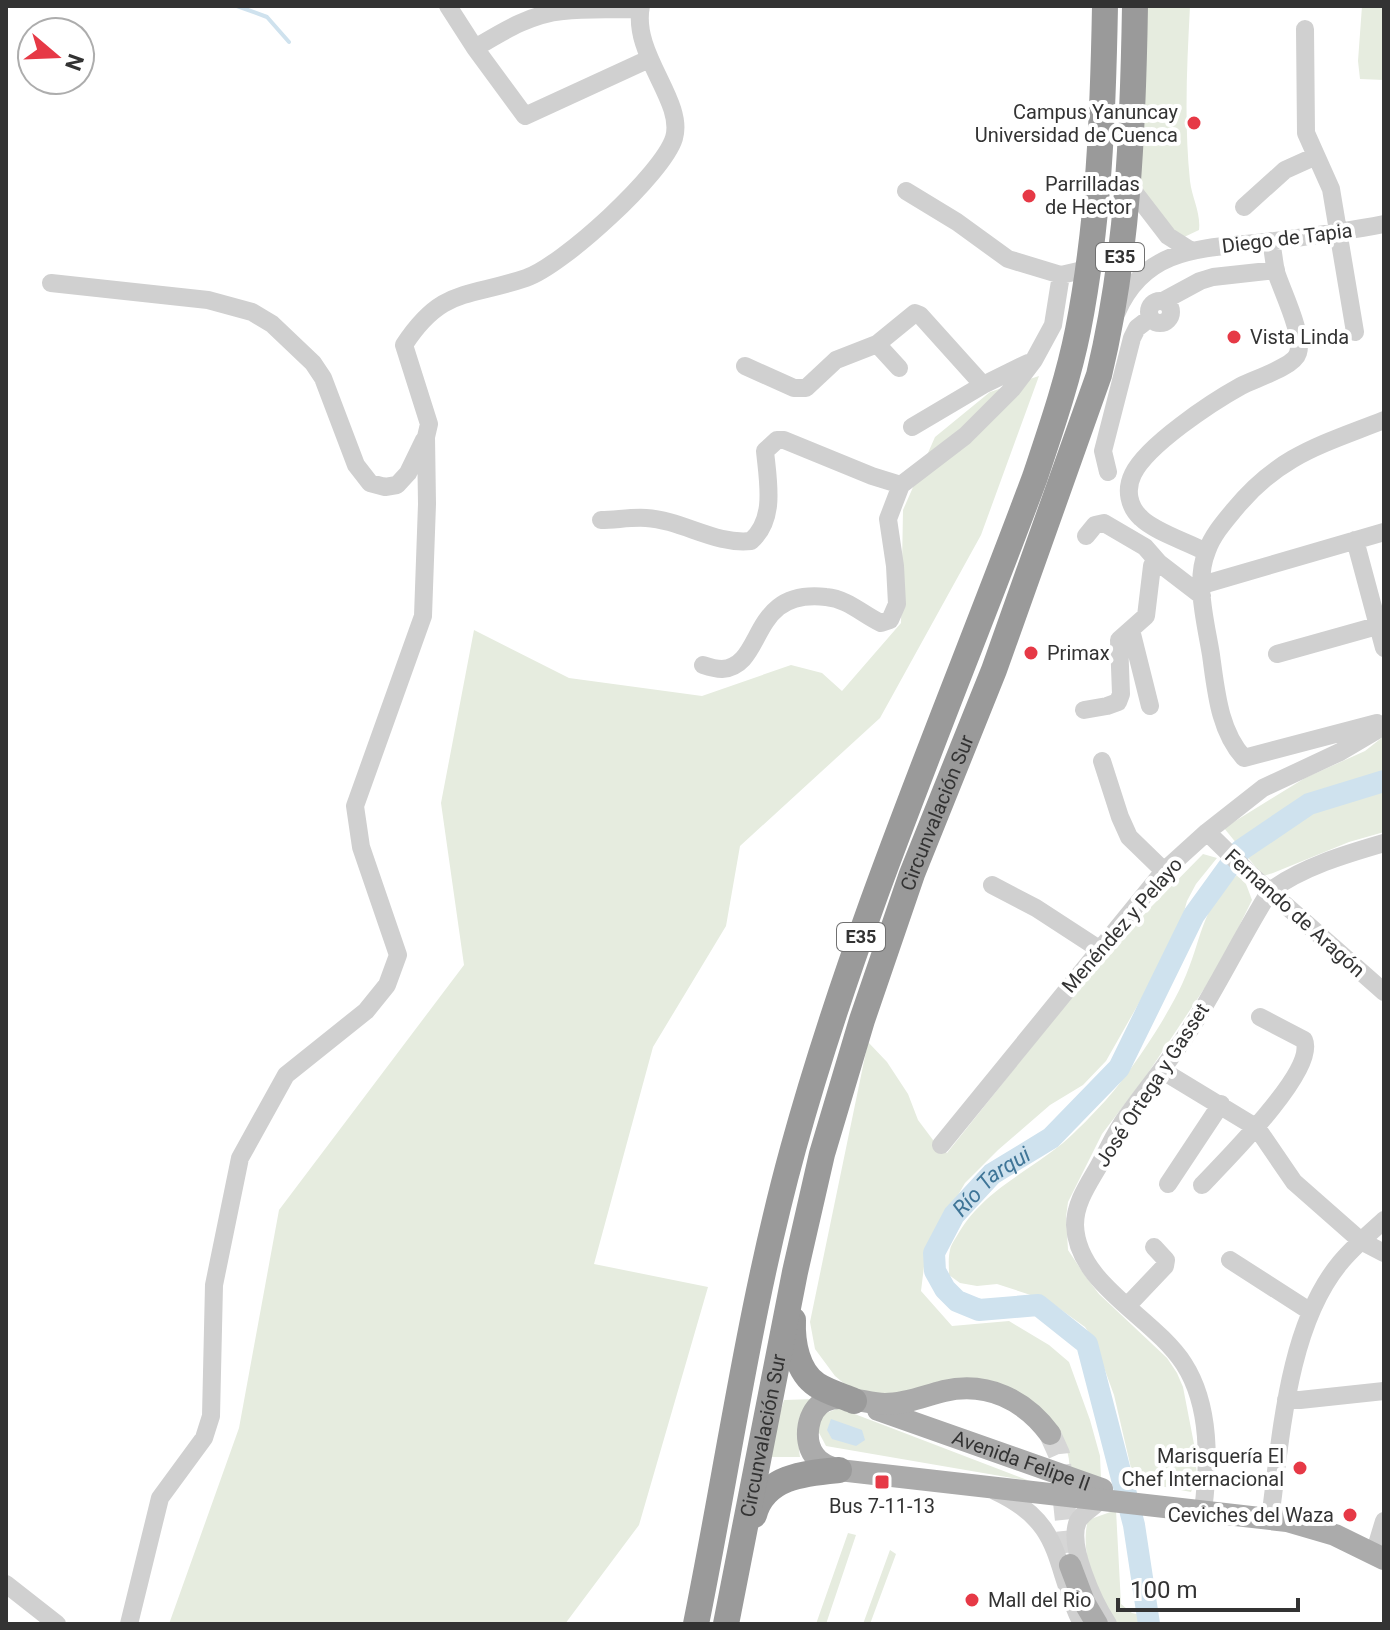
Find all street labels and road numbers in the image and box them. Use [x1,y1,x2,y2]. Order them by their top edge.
street label: Diego de Tapia [1220,218,1354,258]
road number: E35 [1096,243,1144,271]
street label: Circunvalación Sur [895,731,979,894]
street label: Fernando de Aragón [1220,844,1370,982]
street label: Menéndez y Pelayo [1057,852,1187,998]
road number: E35 [837,923,885,951]
street label: José Ortega y Gasset [1090,999,1214,1171]
street label: Circunvalación Sur [735,1352,791,1519]
street label: Avenida Felipe II [949,1425,1094,1496]

